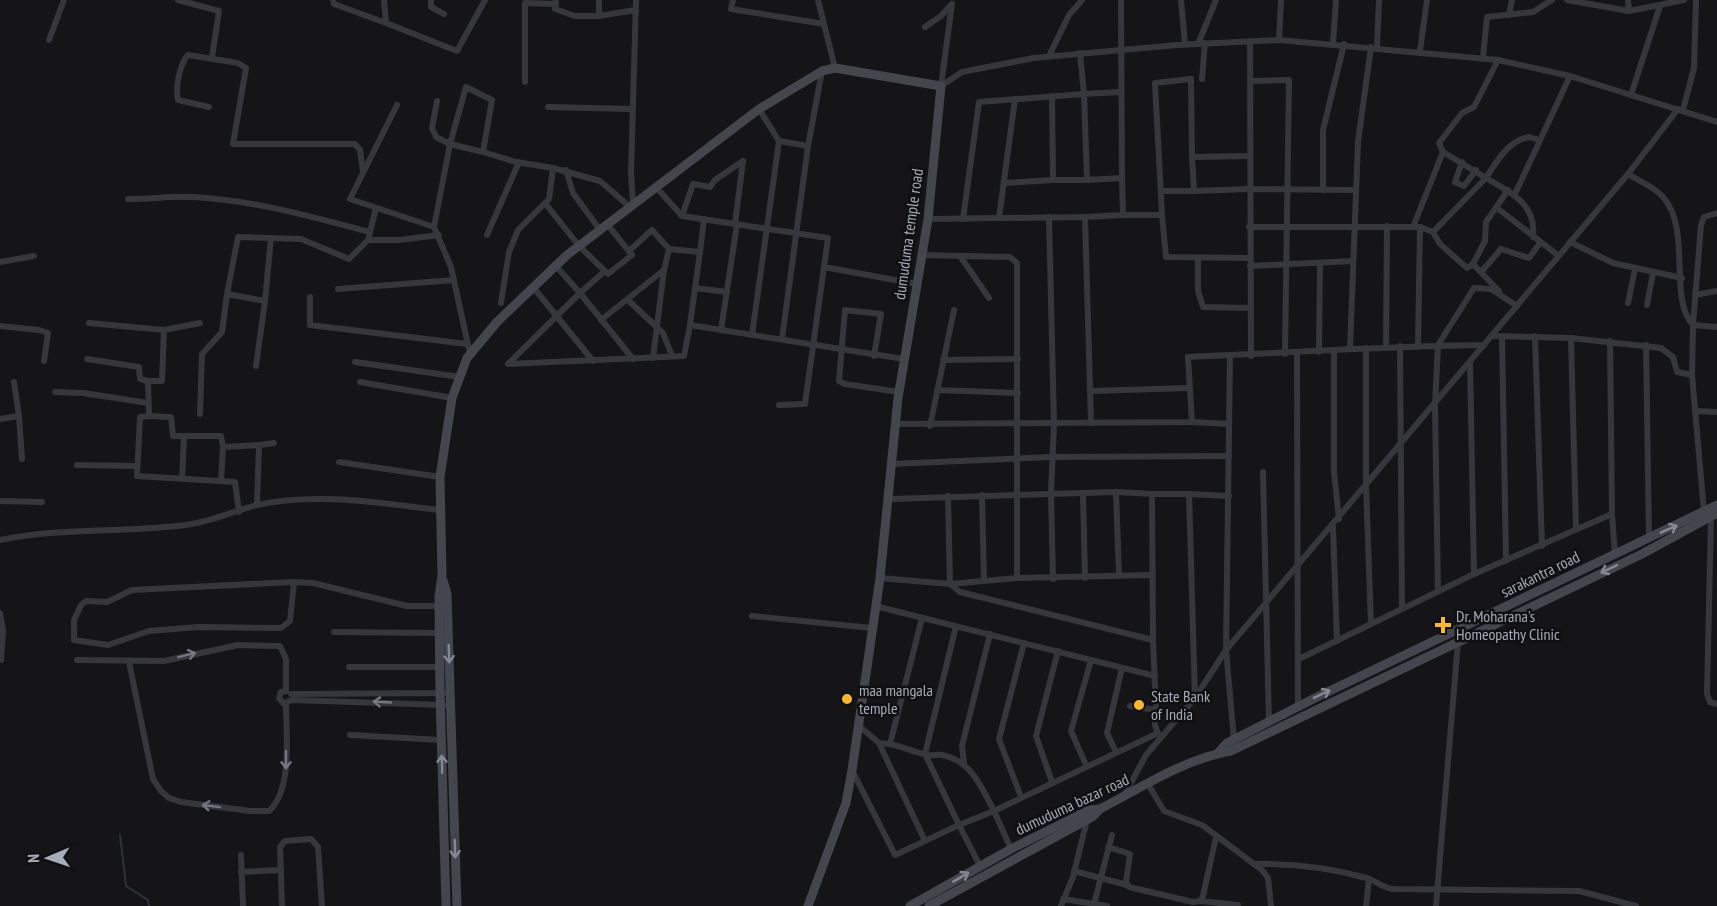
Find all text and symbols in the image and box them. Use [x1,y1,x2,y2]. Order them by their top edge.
street label: dumuduma temple road [889,167,927,301]
one-way arrow [1659,523,1677,534]
street label: sarakantra road [1497,546,1583,602]
one-way arrow [1601,564,1619,575]
place label: Dr. Moharana's Homeopathy Clinic [1456,606,1560,644]
marker: Dr. Moharana's Homeopathy Clinic [1434,616,1452,634]
one-way arrow [444,643,455,663]
one-way arrow [177,648,196,660]
place label: maa mangala temple [859,680,933,718]
place label: State Bank of India [1151,686,1211,724]
one-way arrow [1313,688,1331,700]
marker: maa mangala temple [840,692,854,706]
one-way arrow [372,696,392,708]
marker: State Bank of India [1132,698,1146,712]
one-way arrow [280,749,292,769]
one-way arrow [436,754,448,774]
street label: dumuduma bazar road [1012,769,1132,839]
one-way arrow [201,800,221,811]
north arrow [18,828,78,888]
one-way arrow [449,838,460,858]
text: N [23,854,43,863]
one-way arrow [952,870,969,882]

